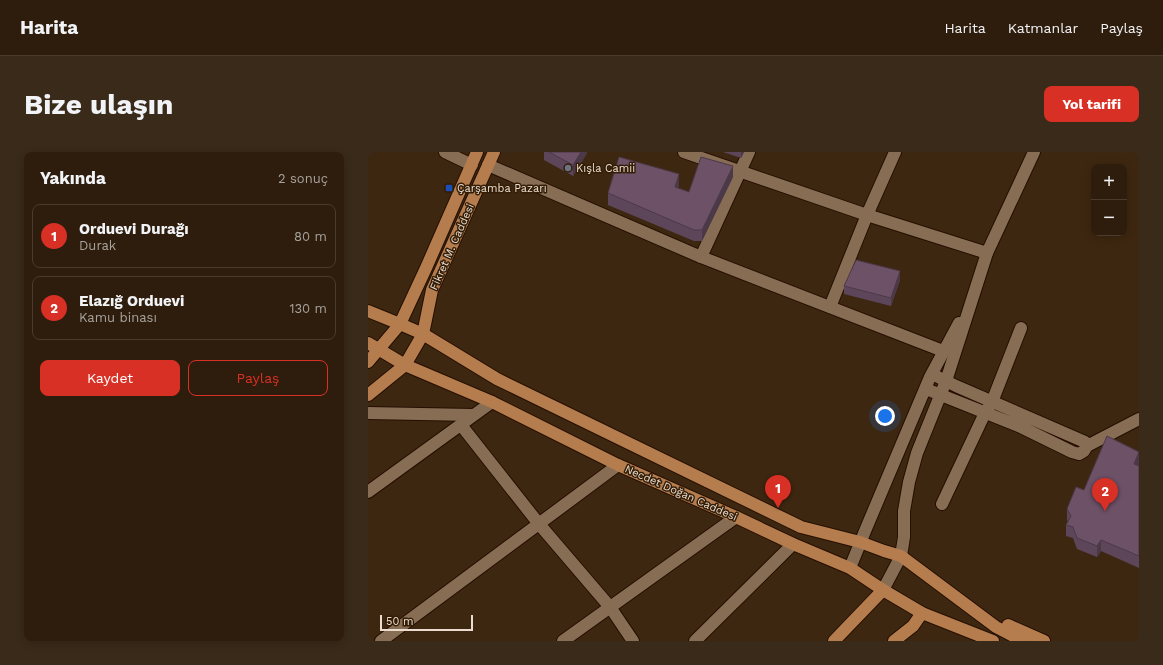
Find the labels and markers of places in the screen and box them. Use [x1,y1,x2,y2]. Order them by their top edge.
place label: Kışla Camii [576,162,635,175]
marker: Kışla Camii [563,163,573,173]
place label: Çarşamba Pazarı [457,182,547,195]
marker: Çarşamba Pazarı [444,183,454,193]
pin: 1 [765,475,791,508]
pin: 2 [1092,478,1118,511]

